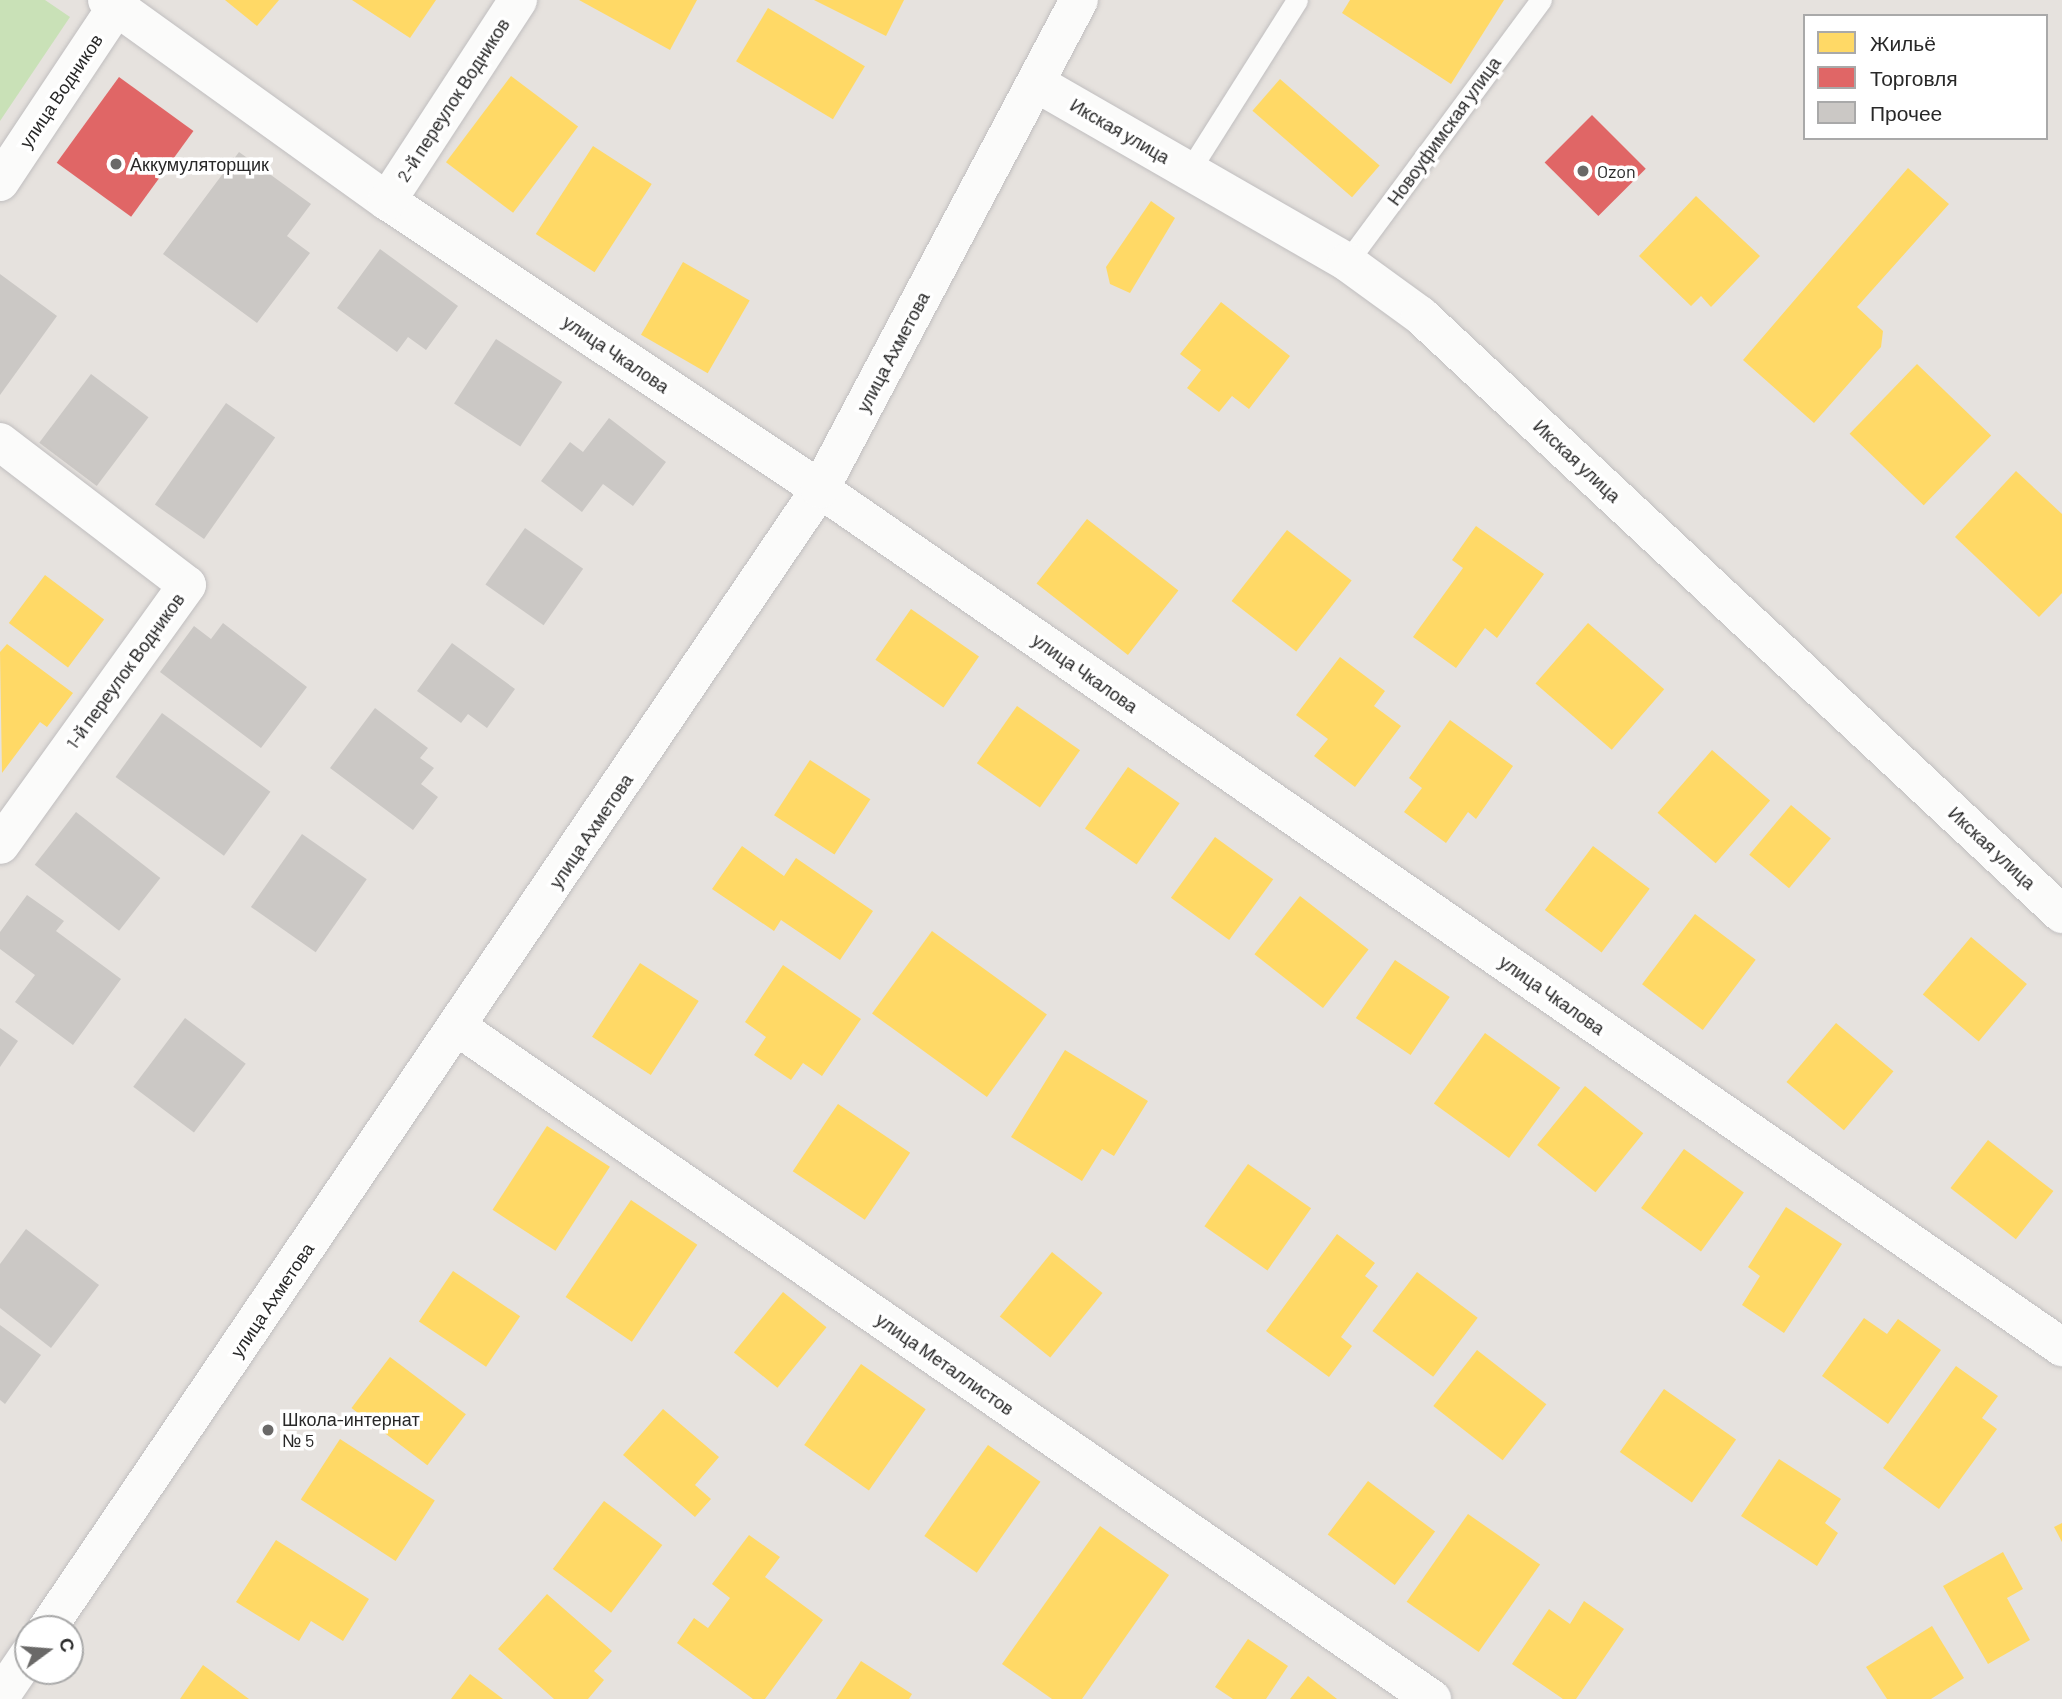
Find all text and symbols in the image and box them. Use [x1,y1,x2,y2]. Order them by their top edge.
street label: 2-й переулок Водников [392,14,514,186]
legend [1803,14,2048,140]
street label: улица Водников [15,30,107,152]
text: Жильё [1870,30,1936,55]
street label: Новоуфимская улица [1383,53,1505,209]
text: Торговля [1870,65,1958,90]
street label: Икская улица [1066,94,1174,168]
text: Прочее [1870,100,1942,125]
place label: Аккумуляторщик [130,153,269,175]
marker: Аккумуляторщик [108,156,124,172]
place label: Ozon [1597,160,1636,182]
marker: Ozon [1575,163,1591,179]
street label: улица Ахметова [852,288,934,416]
street label: улица Чкалова [559,311,673,397]
street label: Икская улица [1529,415,1625,507]
street label: 1-й переулок Водников [61,589,189,753]
street label: улица Чкалова [1028,629,1142,717]
street label: улица Ахметова [545,770,637,892]
street label: Икская улица [1944,802,2040,894]
street label: улица Чкалова [1495,951,1609,1039]
street label: улица Ахметова [226,1239,318,1361]
street label: улица Металлистов [872,1308,1018,1420]
place label: Школа-интернат № 5 [282,1409,420,1452]
marker: Школа-интернат № 5 [260,1422,276,1438]
north arrow [14,1615,84,1685]
text: С [55,1635,81,1654]

